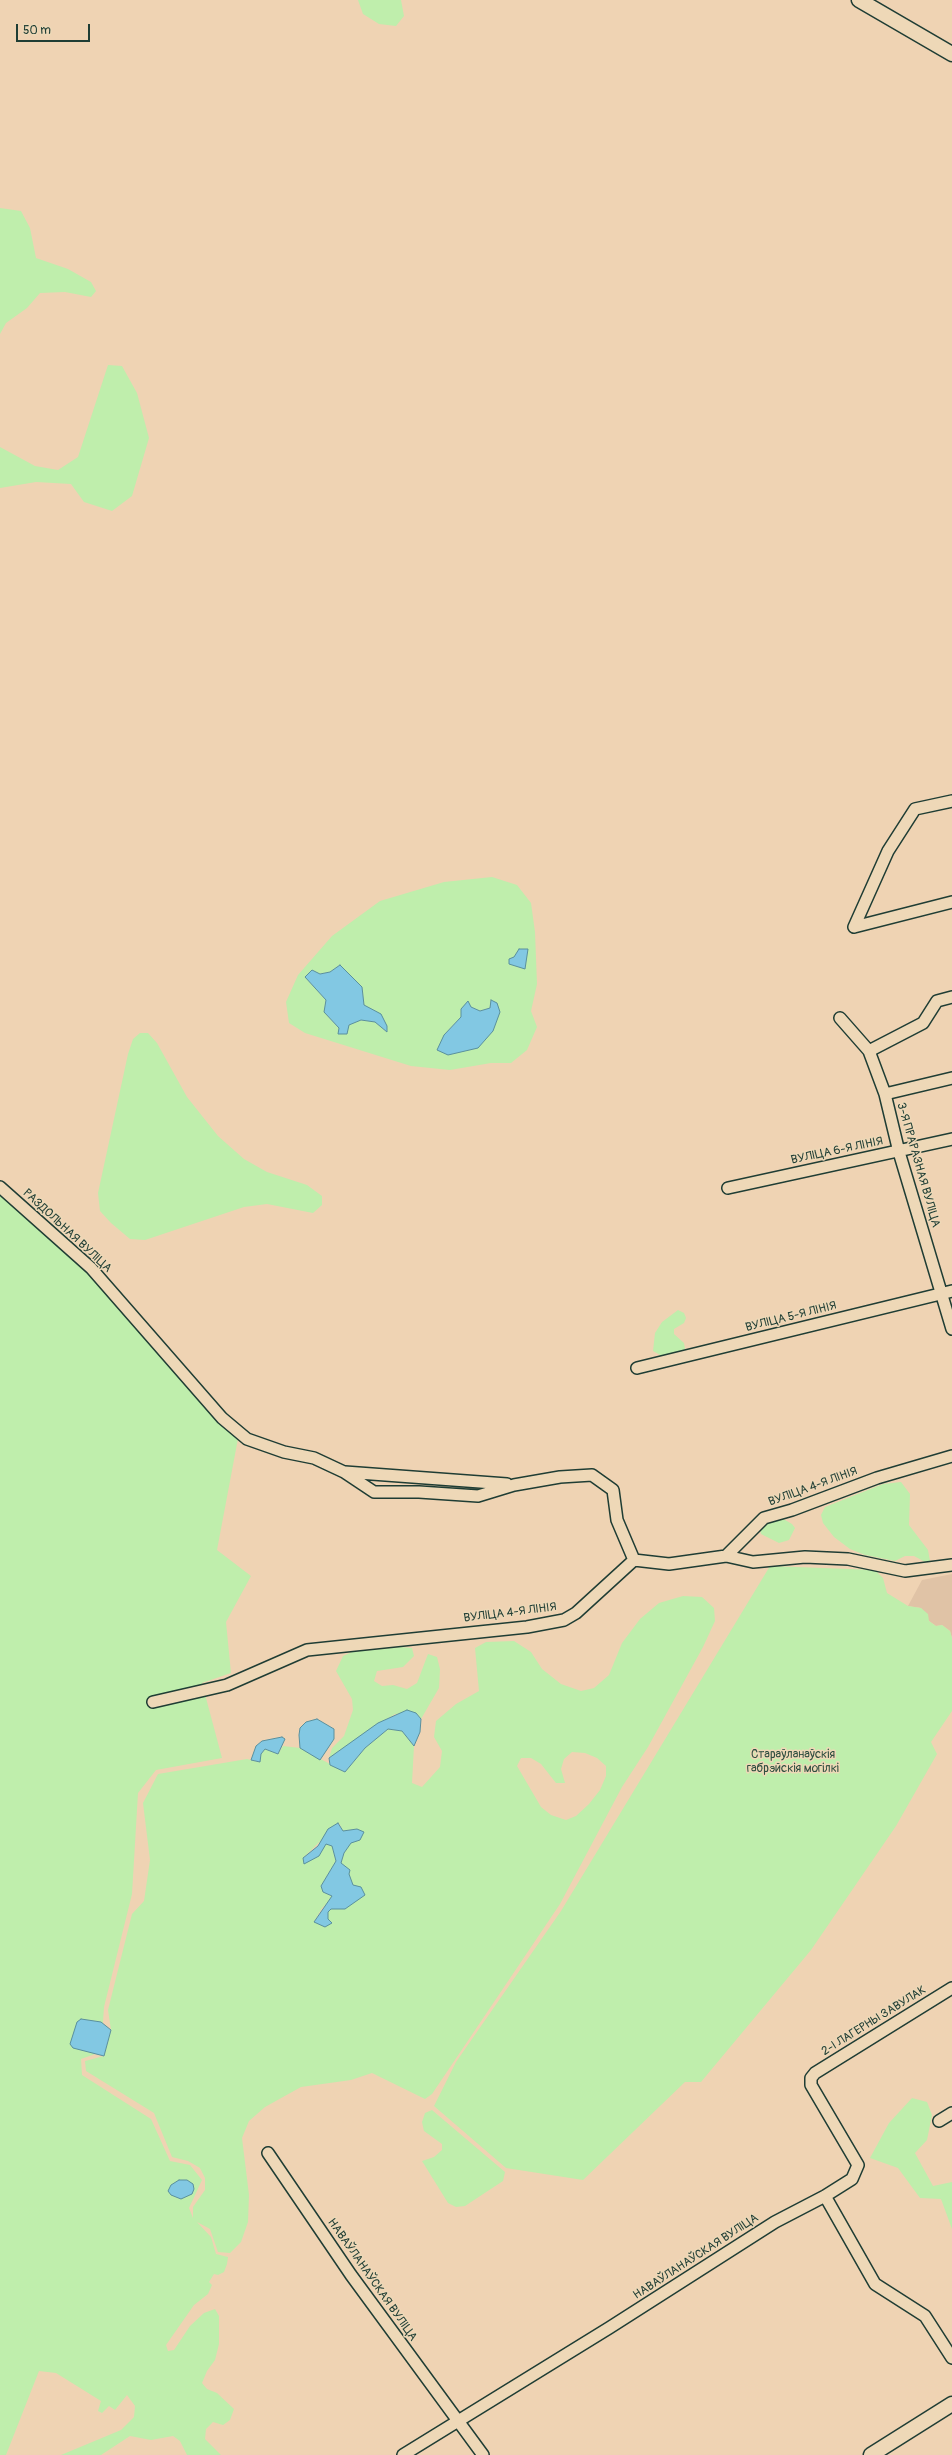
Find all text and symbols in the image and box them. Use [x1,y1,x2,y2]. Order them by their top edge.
scale bar [18,16,92,42]
text: 50 m [23,23,51,38]
street label: 3-Я ПРАРАЗНАЯ ВУЛІЦА [893,1101,943,1229]
street label: ВУЛІЦА 6-Я ЛІНІЯ [790,1134,884,1168]
street label: РАЗДОЛЬНАЯ ВУЛІЦА [20,1186,114,1276]
street label: ВУЛІЦА 5-Я ЛІНІЯ [744,1299,838,1335]
street label: ВУЛІЦА 4-Я ЛІНІЯ [767,1464,859,1510]
street label: ВУЛІЦА 4-Я ЛІНІЯ [463,1600,557,1626]
park label: Стараўланаўскія габрэйскія могілкі [747,1748,839,1776]
street label: 2-І ЛАГЕРНЫ ЗАВУЛАК [819,1983,929,2059]
street label: НАВАЎЛАНАЎСКАЯ ВУЛІЦА [631,2211,761,2303]
street label: НАВАЎЛАНАЎСКАЯ ВУЛІЦА [324,2216,420,2344]

